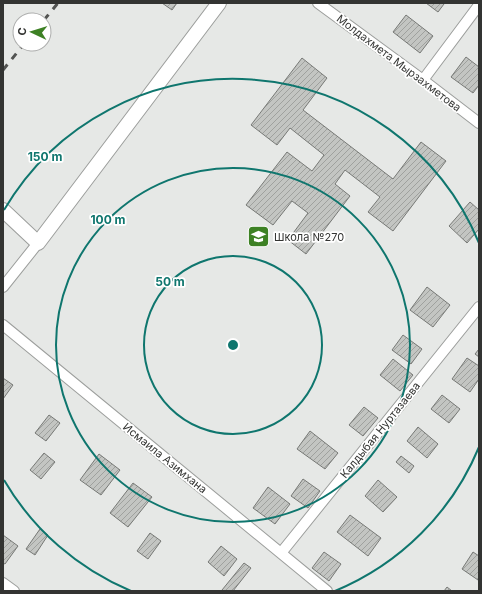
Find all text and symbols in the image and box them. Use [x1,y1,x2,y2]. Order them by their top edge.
north arrow [12,12,52,52]
street label: Молдахмета Мырзахметова [334,12,464,114]
text: С [15,27,29,36]
text: 150 m [28,149,62,164]
text: 100 m [90,212,126,227]
school or university icon: Школа №270 [246,224,272,250]
place label: Школа №270 [274,230,344,244]
text: 50 m [155,274,185,289]
centre of rings [226,338,240,352]
street label: Калдыбая Нуртазаева [337,379,423,481]
street label: Исмаила Азимхана [120,420,210,496]

